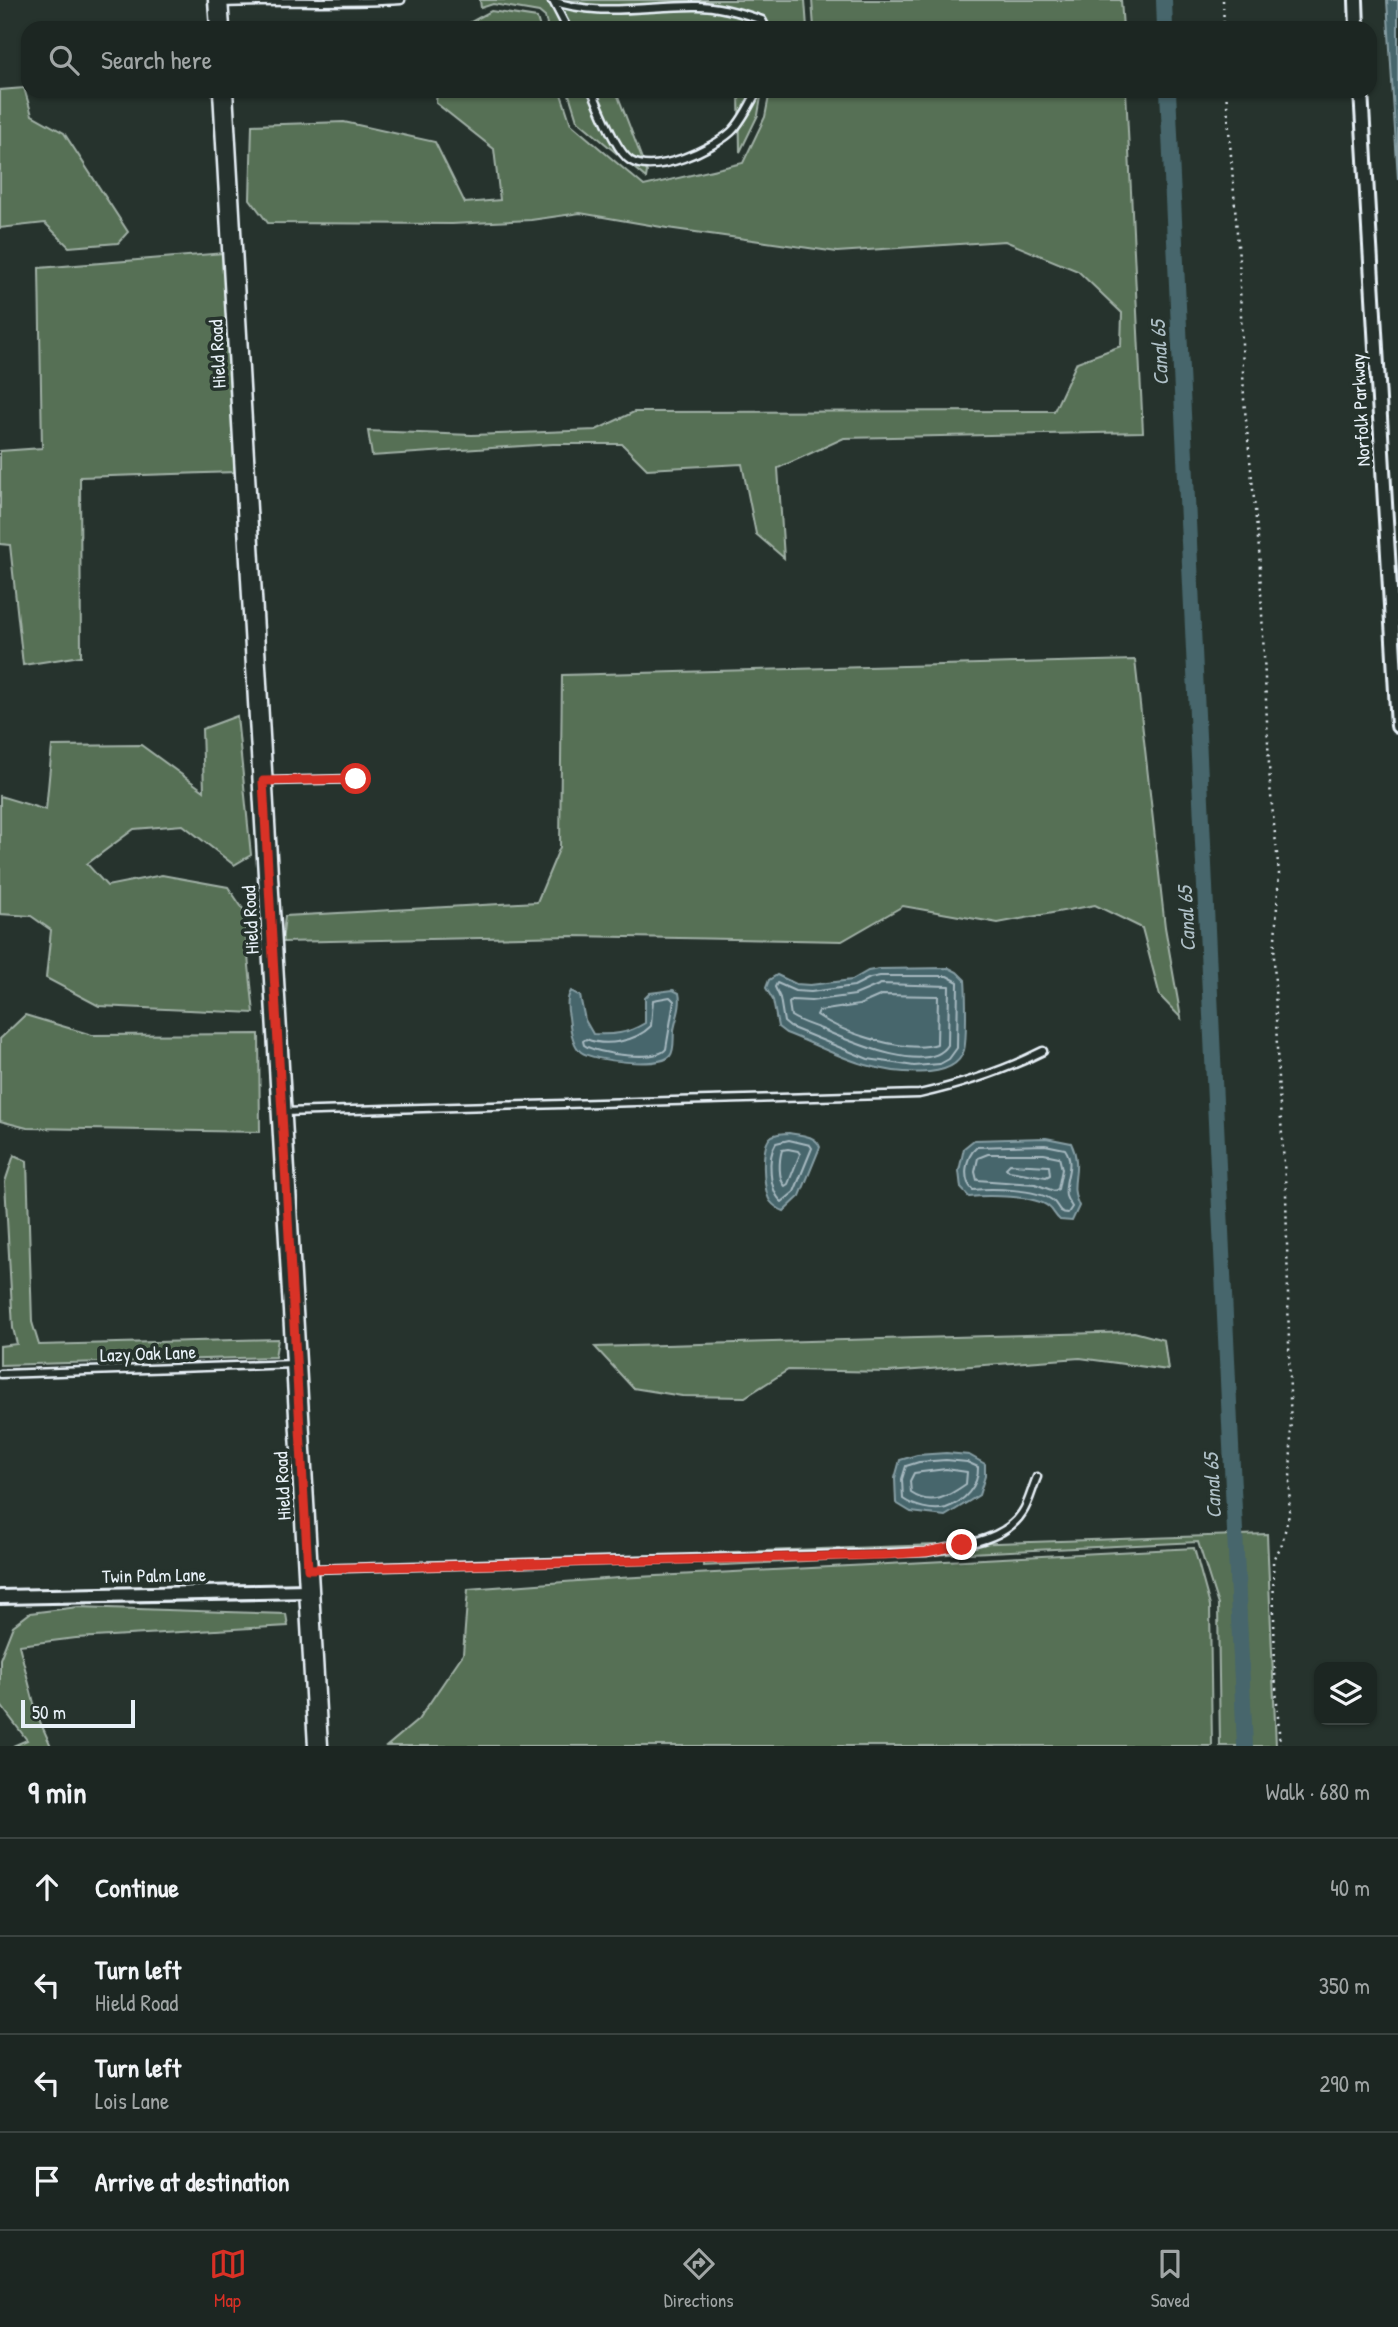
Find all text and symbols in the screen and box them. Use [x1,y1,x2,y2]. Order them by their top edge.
search box [21,21,1377,98]
icon: search [45,41,83,79]
text: Search here [101,42,212,77]
water label: Canal 65 [1143,317,1175,386]
street label: Hield Road [202,318,232,389]
street label: Norfolk Parkway [1344,353,1376,467]
route start [340,763,371,794]
water label: Canal 65 [1170,883,1202,952]
street label: Hield Road [235,884,265,955]
street label: Lazy Oak Lane [100,1338,197,1368]
street label: Hield Road [267,1450,297,1521]
water label: Canal 65 [1196,1450,1228,1519]
route end [946,1529,977,1560]
street label: Twin Palm Lane [102,1561,207,1589]
map controls [1314,1662,1377,1725]
button: layers [1314,1662,1377,1725]
scale bar [21,1697,135,1729]
text: 50 m [32,1699,66,1725]
text: 9 min [28,1772,87,1812]
text: Walk · 680 m [1266,1776,1370,1807]
icon: ahead [28,1868,66,1906]
text: Continue [95,1870,179,1905]
text: 40 m [1330,1872,1370,1903]
text: Turn left [95,1952,181,1987]
icon: left [28,1966,66,2004]
text: 350 m [1319,1970,1370,2001]
text: Hield Road [95,1987,178,2018]
text: Turn left [95,2050,181,2085]
icon: left [28,2064,66,2102]
text: 290 m [1320,2068,1370,2099]
text: Lois Lane [95,2085,169,2116]
icon: arrive [28,2162,66,2200]
text: Arrive at destination [95,2164,290,2199]
tab: Map [209,2245,247,2313]
tab: Directions [664,2245,734,2313]
tab: Saved [1151,2245,1189,2313]

